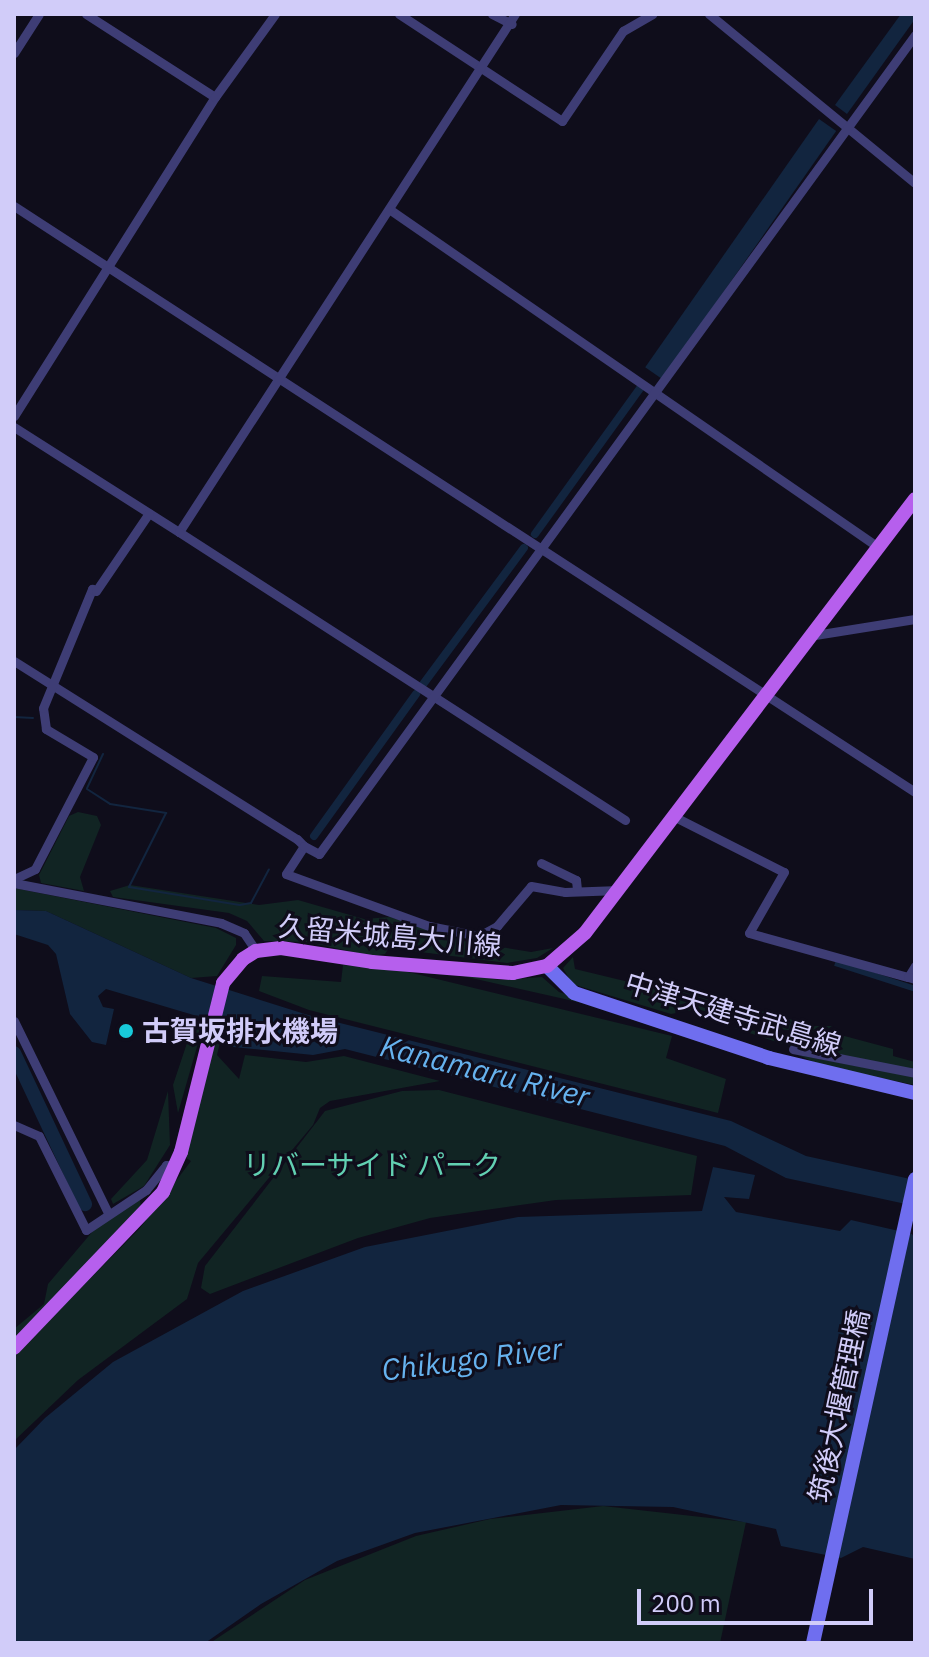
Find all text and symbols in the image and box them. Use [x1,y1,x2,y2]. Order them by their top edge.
street label: 久留米城島大川線 [277,910,503,962]
street label: 中津天建寺武島線 [621,965,845,1063]
place label: 古賀坂排水機場 [142,1014,338,1048]
marker: 古賀坂排水機場 [117,1022,135,1040]
water label: Kanamaru River [377,1028,593,1114]
park label: リバーサイド パーク [243,1148,501,1182]
street label: 筑後大堰管理橋 [802,1307,876,1505]
water label: Chikugo River [380,1330,564,1388]
scale bar [641,1573,877,1623]
text: 200 m [651,1587,721,1619]

